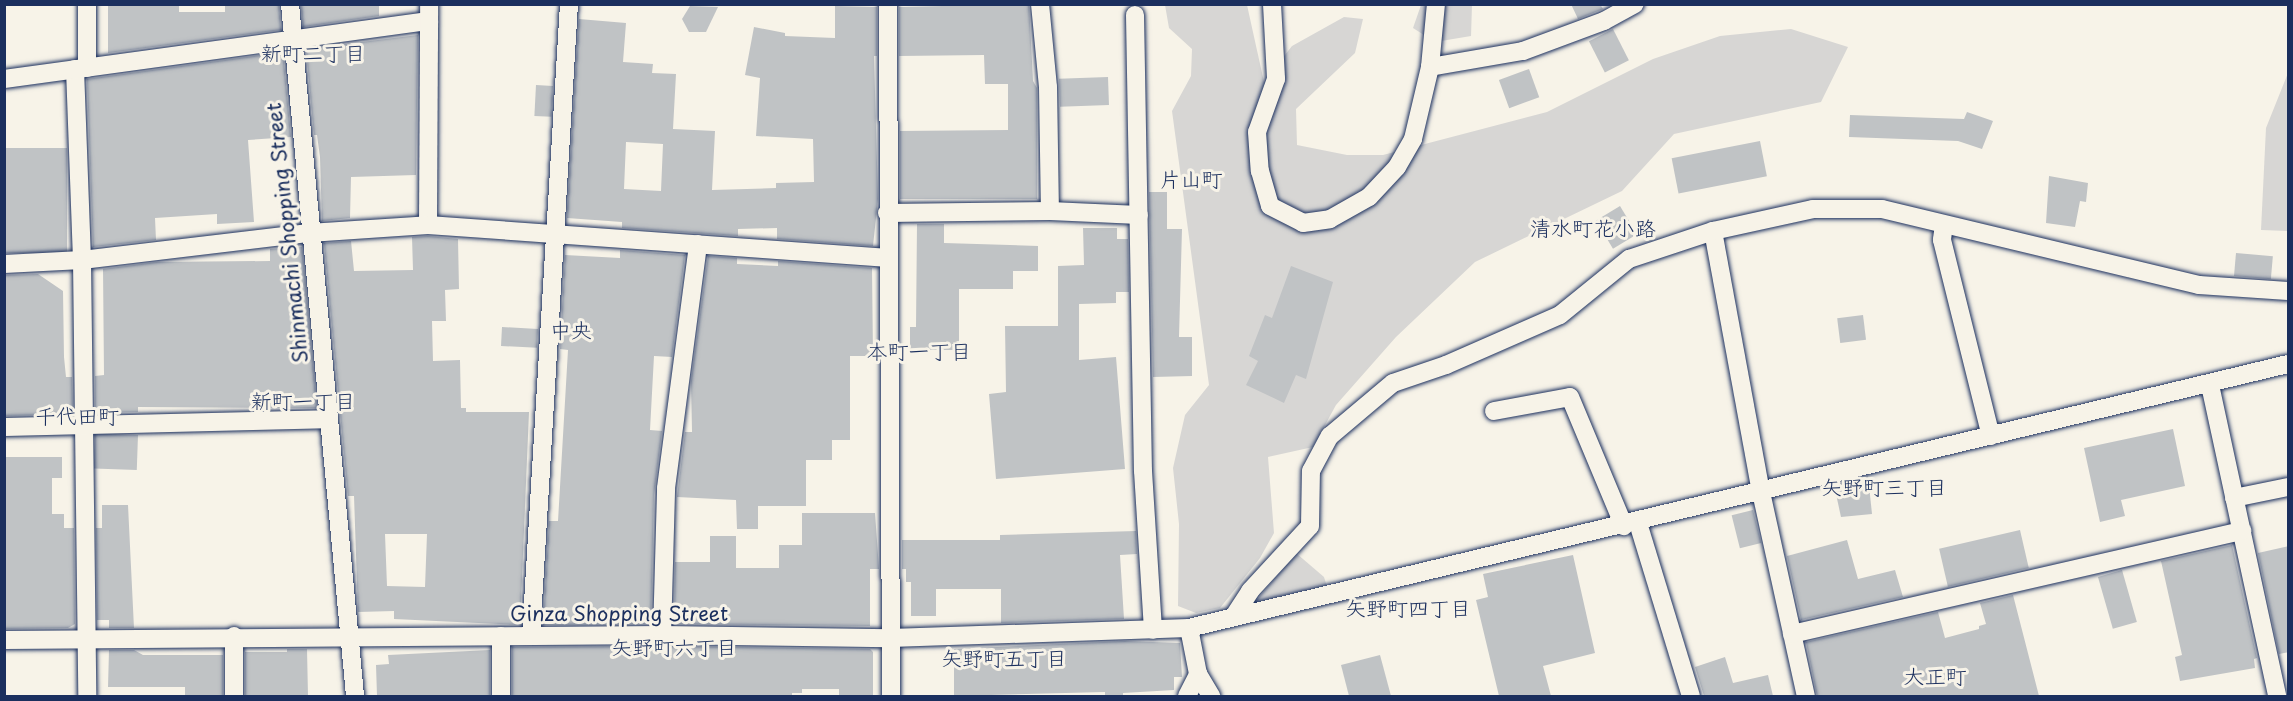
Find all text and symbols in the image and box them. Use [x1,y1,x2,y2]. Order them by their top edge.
district label: 新町二丁目 [261,39,365,65]
street label: Shinmachi Shopping Street [261,102,313,364]
district label: 片山町 [1160,165,1222,191]
district label: 清水町花小路 [1530,214,1656,240]
district label: 中央 [550,316,592,342]
district label: 本町一丁目 [867,337,971,363]
district label: 新町一丁目 [251,387,355,413]
district label: 千代田町 [35,402,119,428]
district label: 矢野町三丁目 [1821,473,1947,499]
district label: 矢野町四丁目 [1345,594,1471,620]
street label: Ginza Shopping Street [510,601,728,625]
district label: 矢野町六丁目 [611,633,737,659]
district label: 矢野町五丁目 [941,644,1067,670]
district label: 大正町 [1904,662,1966,688]

